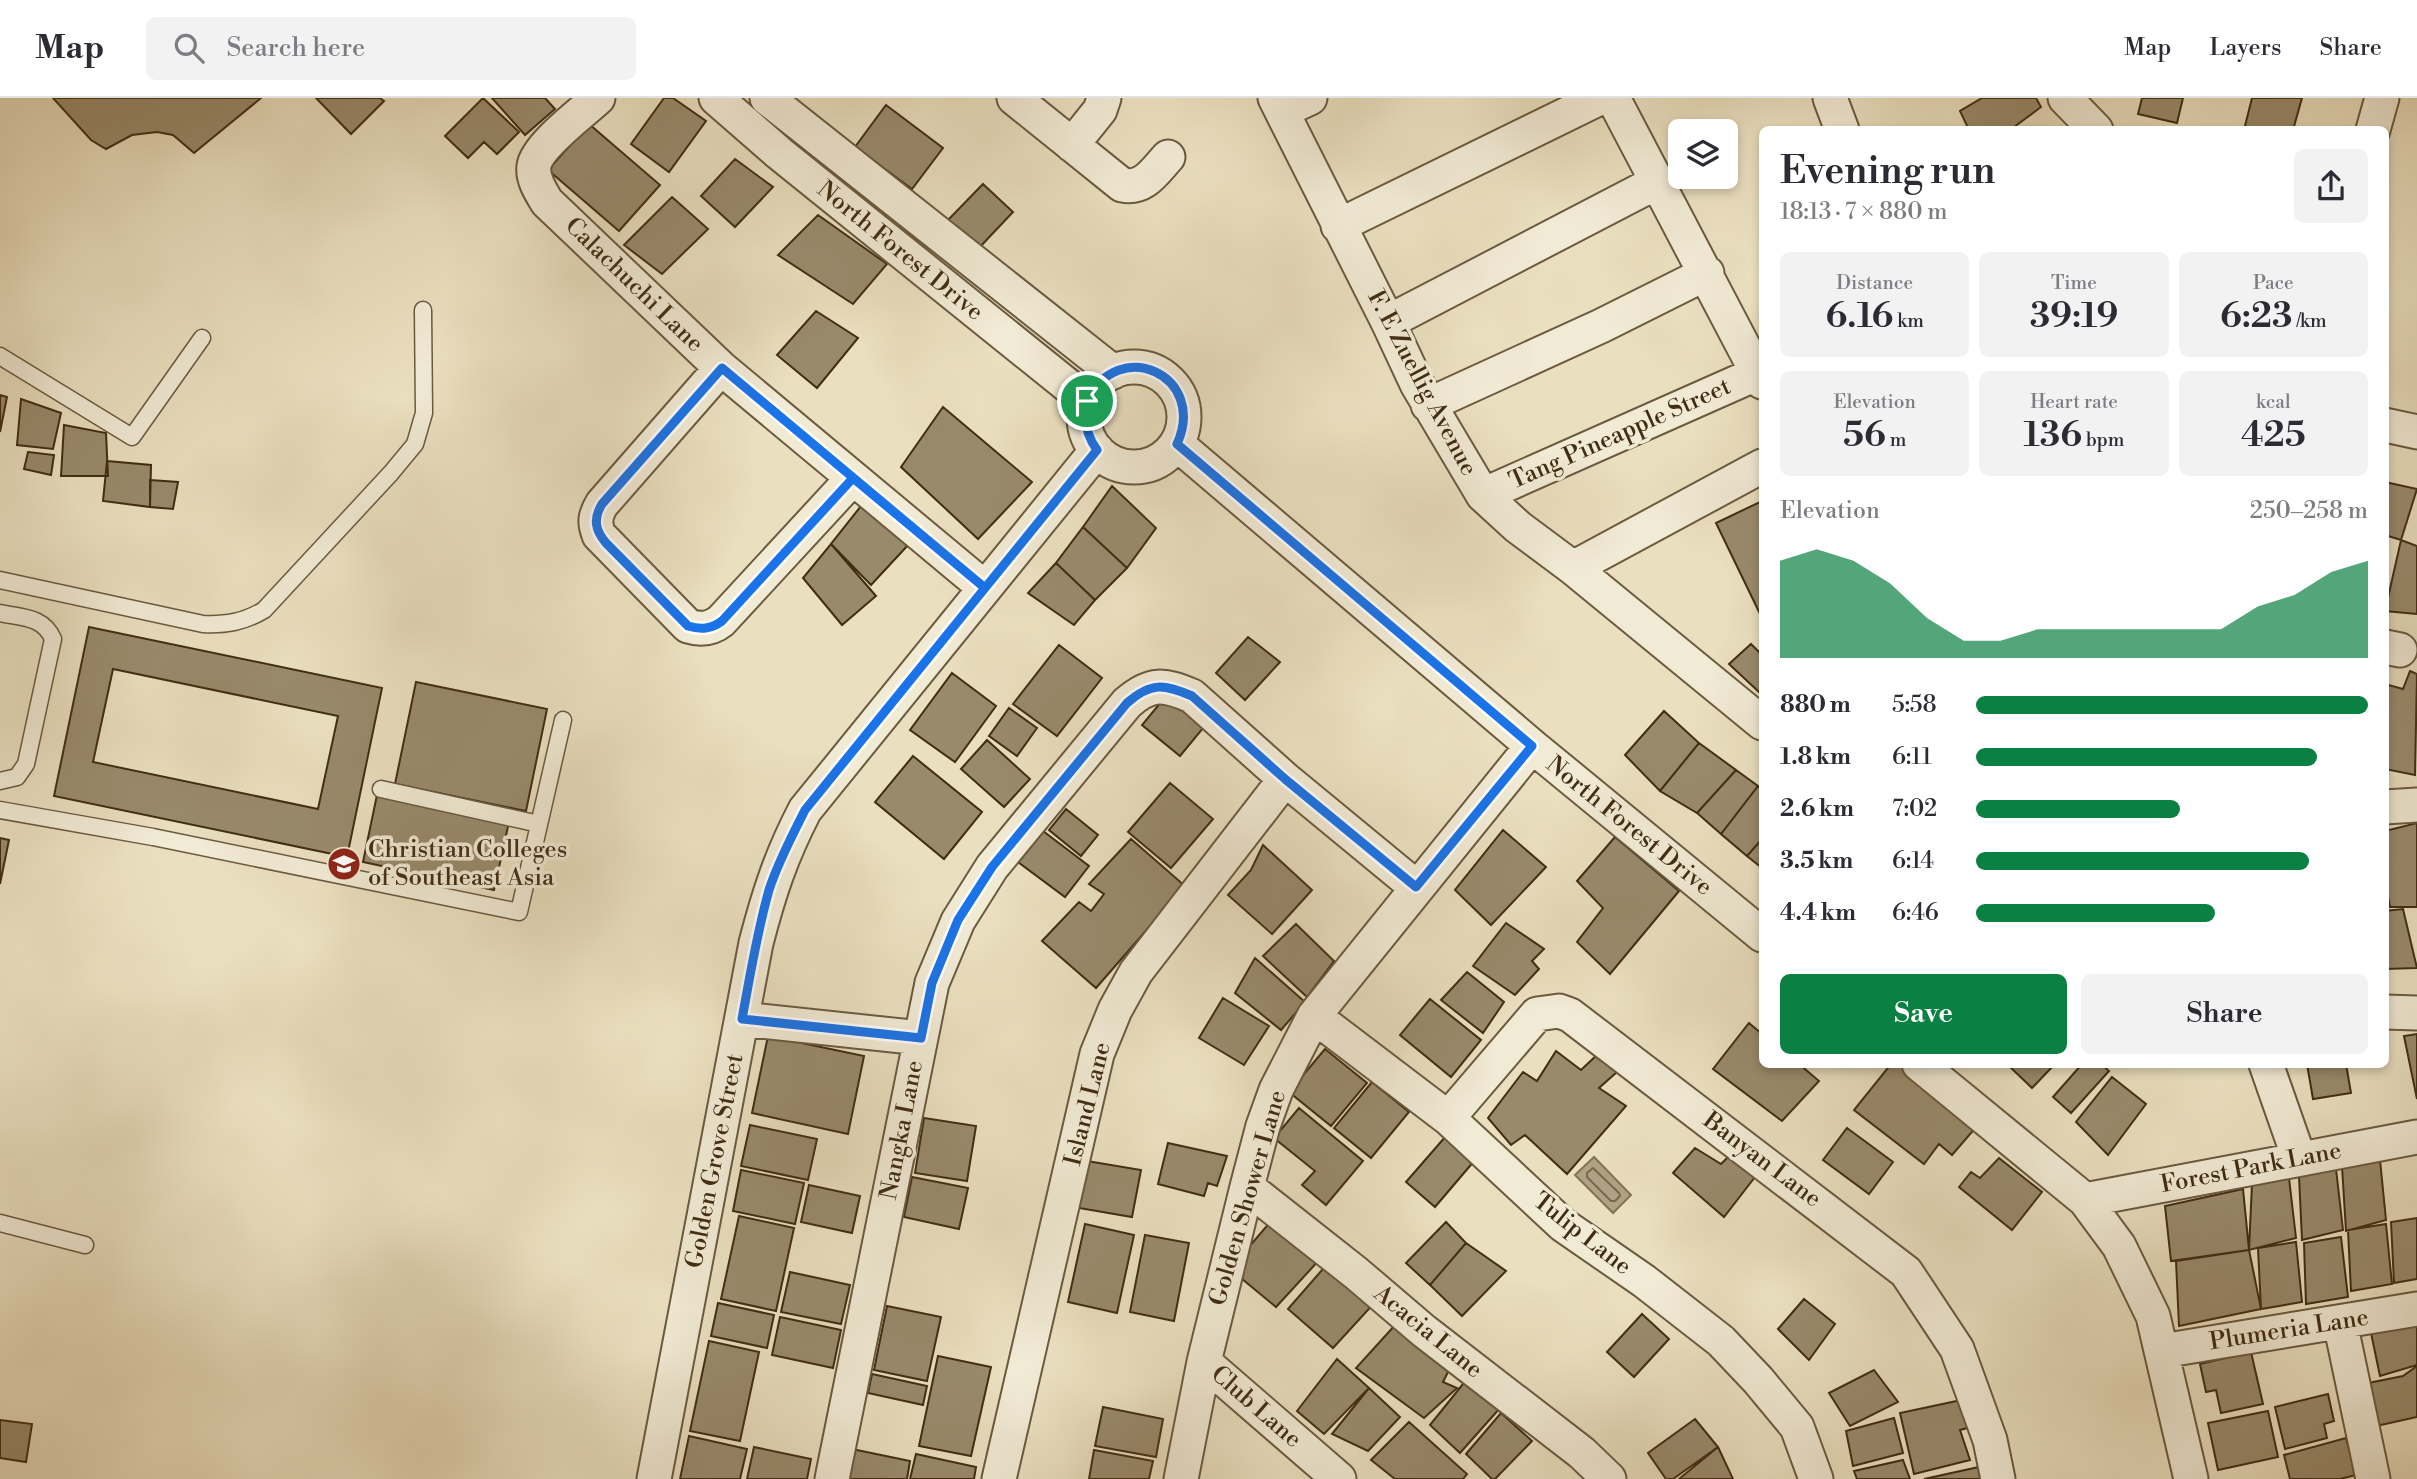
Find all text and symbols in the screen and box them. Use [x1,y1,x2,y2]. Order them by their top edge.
search box [146,17,636,80]
text: Map [35,28,104,69]
icon: search [170,29,208,67]
text: Search here [226,32,365,64]
text: Map [2124,33,2171,63]
text: Layers [2209,33,2281,63]
text: Share [2319,33,2382,63]
map controls [1668,119,1738,189]
button: layers [1668,119,1738,189]
text: Evening run [1780,148,1995,195]
button: share [2294,149,2368,223]
street label: North Forest Drive [811,175,989,327]
text: 18:13 · 7 × 880 m [1780,198,1947,226]
street label: Calachuchi Lane [558,211,710,359]
text: Distance [1836,271,1913,295]
text: Time [2051,271,2097,295]
text: Pace [2253,271,2294,295]
street label: F. E Zuellig Avenue [1360,285,1484,481]
text: 6.16 [1825,295,1893,338]
text: 39:19 [2030,295,2118,338]
text: 6:23 [2220,295,2293,338]
text: km [1893,309,1924,333]
text: /km [2293,309,2327,333]
pin [1057,371,1117,431]
street label: Tang Pineapple Street [1505,371,1736,496]
icon: arrive [1068,382,1106,420]
text: Elevation [1834,390,1916,414]
text: Heart rate [2030,390,2118,414]
text: kcal [2256,390,2291,414]
text: 56 [1843,414,1886,457]
text: 136 [2024,414,2082,457]
text: 425 [2241,414,2306,457]
text: m [1886,428,1906,452]
text: bpm [2082,428,2124,452]
text: Elevation [1780,497,1880,525]
text: 250–258 m [2250,497,2368,525]
text: 880 m [1780,691,1851,719]
text: 5:58 [1892,691,1937,719]
text: 1.8 km [1780,743,1851,771]
text: 6:11 [1892,743,1932,771]
street label: North Forest Drive [1540,750,1718,902]
text: 2.6 km [1780,795,1854,823]
text: 7:02 [1892,795,1937,823]
place label: Christian Colleges of Southeast Asia [368,835,567,893]
school or university icon: Christian Colleges of Southeast Asia [325,845,363,883]
text: 3.5 km [1780,847,1853,875]
text: 6:14 [1892,847,1934,875]
text: 4.4 km [1780,899,1856,927]
text: 6:46 [1892,899,1939,927]
button: Save [1780,974,2067,1054]
button: Share [2081,974,2368,1054]
street label: Island Lane [1058,1039,1118,1169]
street label: Golden Grove Street [679,1051,751,1271]
street label: Nangka Lane [874,1058,930,1202]
street label: Golden Shower Lane [1203,1087,1293,1309]
street label: Banyan Lane [1696,1105,1827,1214]
street label: Forest Park Lane [2158,1136,2344,1200]
street label: Tulip Lane [1527,1186,1637,1282]
street label: Acacia Lane [1367,1278,1489,1385]
street label: Plumeria Lane [2207,1303,2371,1357]
street label: Club Lane [1205,1359,1307,1455]

